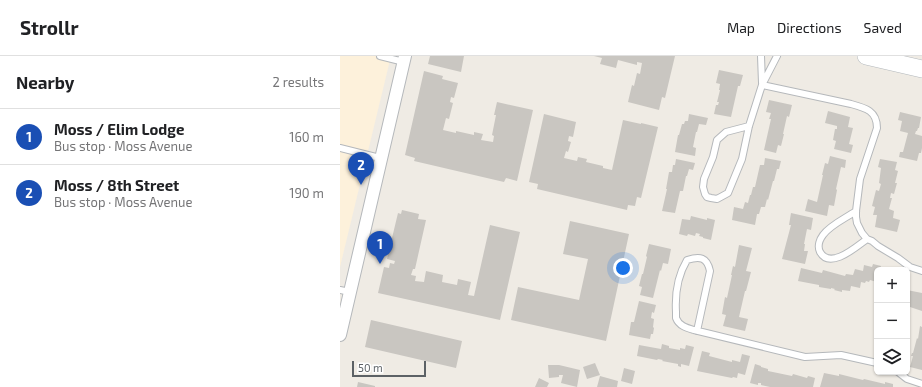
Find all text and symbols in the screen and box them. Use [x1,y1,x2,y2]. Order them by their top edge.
text: Strollr [20,16,79,39]
text: Map [727,19,755,36]
text: Directions [777,19,842,36]
text: Saved [864,19,902,36]
text: Nearby [16,72,74,92]
text: 2 results [272,74,324,90]
text: Moss / Elim Lodge [54,120,184,138]
text: 1 [26,129,32,145]
text: 160 m [289,129,324,145]
text: Bus stop · Moss Avenue [54,138,192,154]
pin: 2 [348,152,374,185]
text: Moss / 8th Street [54,176,179,194]
text: 2 [25,185,33,201]
text: 190 m [289,185,324,201]
text: Bus stop · Moss Avenue [54,194,192,210]
pin: 1 [367,231,393,264]
your location [613,258,633,278]
map controls [874,267,910,375]
button: + [874,267,910,303]
button: − [874,303,910,339]
button: layers [874,339,910,375]
scale bar [352,359,426,378]
text: 50 m [358,361,383,374]

